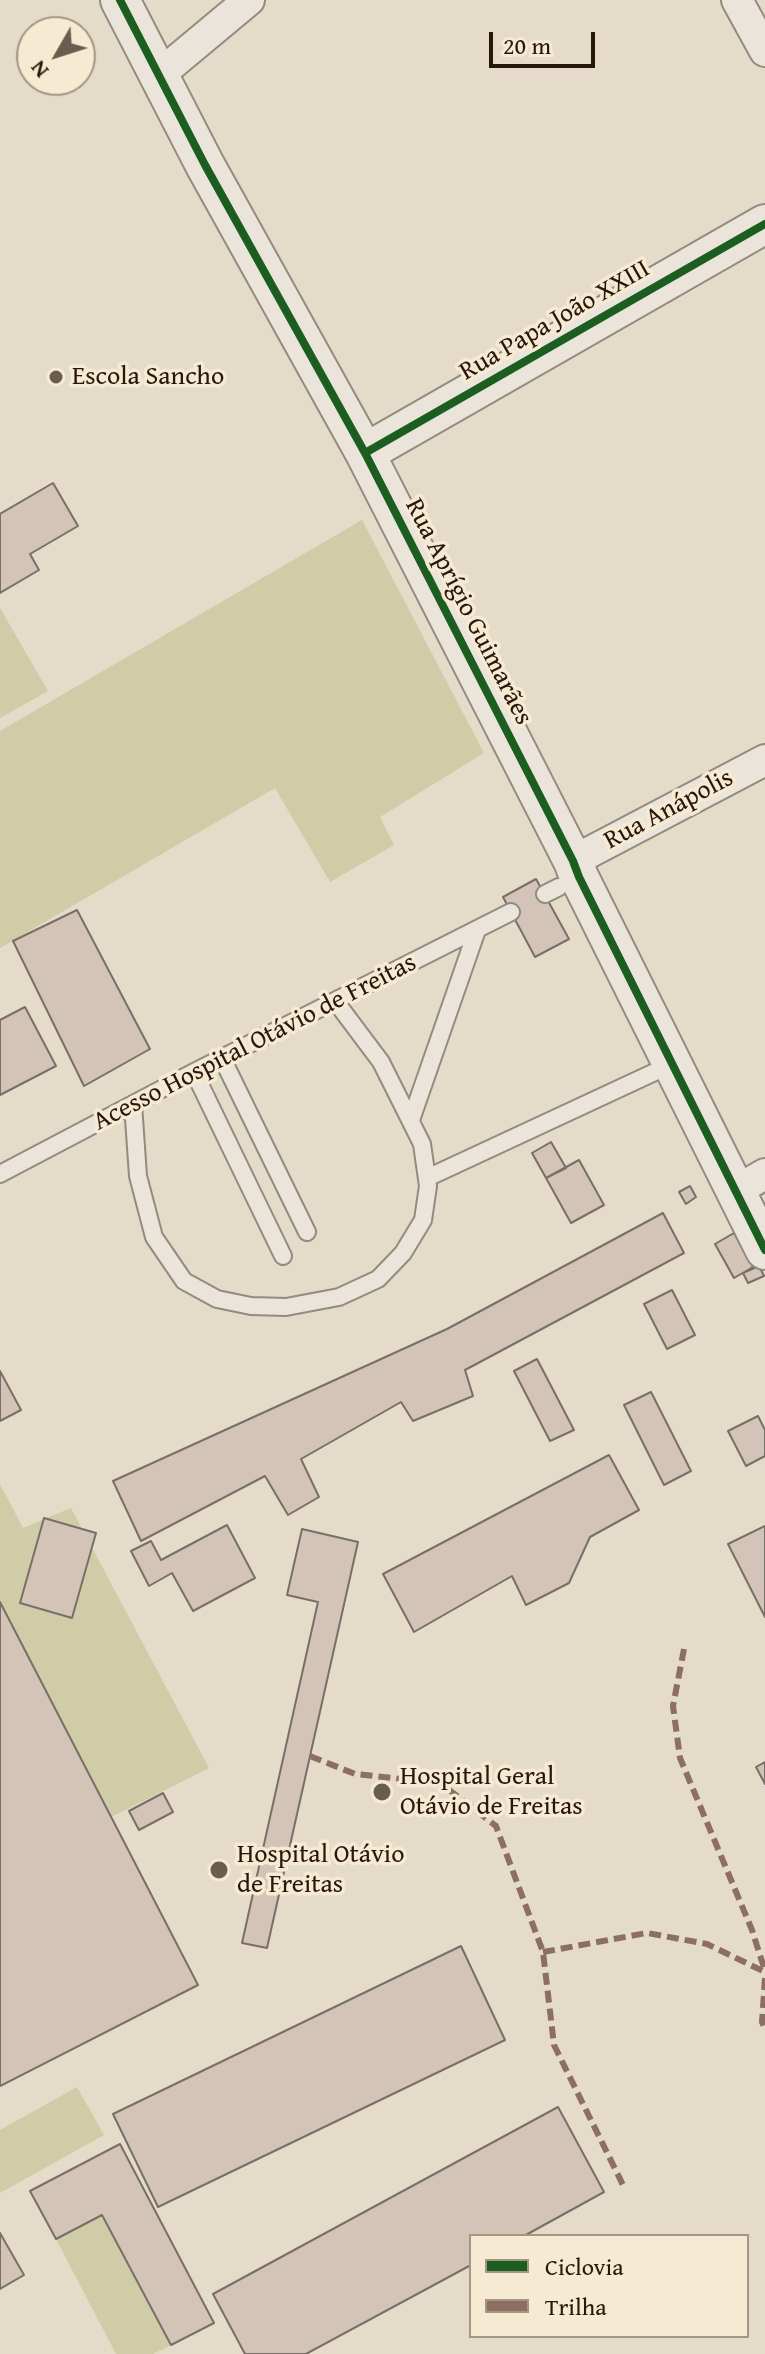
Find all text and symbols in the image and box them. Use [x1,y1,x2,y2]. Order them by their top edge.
north arrow [16,16,96,96]
scale bar [493,16,599,66]
text: 20 m [503,28,551,63]
text: N [22,54,56,86]
street label: Rua Papa João XXIII [454,254,656,388]
place label: Escola Sancho [72,361,224,393]
marker: Escola Sancho [47,368,65,386]
street label: Rua Aprígio Guimarães [397,494,539,730]
street label: Rua Anápolis [599,763,739,857]
street label: Acesso Hospital Otávio de Freitas [88,948,422,1138]
place label: Hospital Geral Otávio de Freitas [400,1761,583,1822]
marker: Hospital Geral Otávio de Freitas [371,1781,393,1803]
place label: Hospital Otávio de Freitas [237,1839,404,1900]
marker: Hospital Otávio de Freitas [208,1859,230,1881]
legend [469,2234,749,2338]
text: Ciclovia [545,2249,624,2284]
text: Trilha [545,2289,607,2324]

